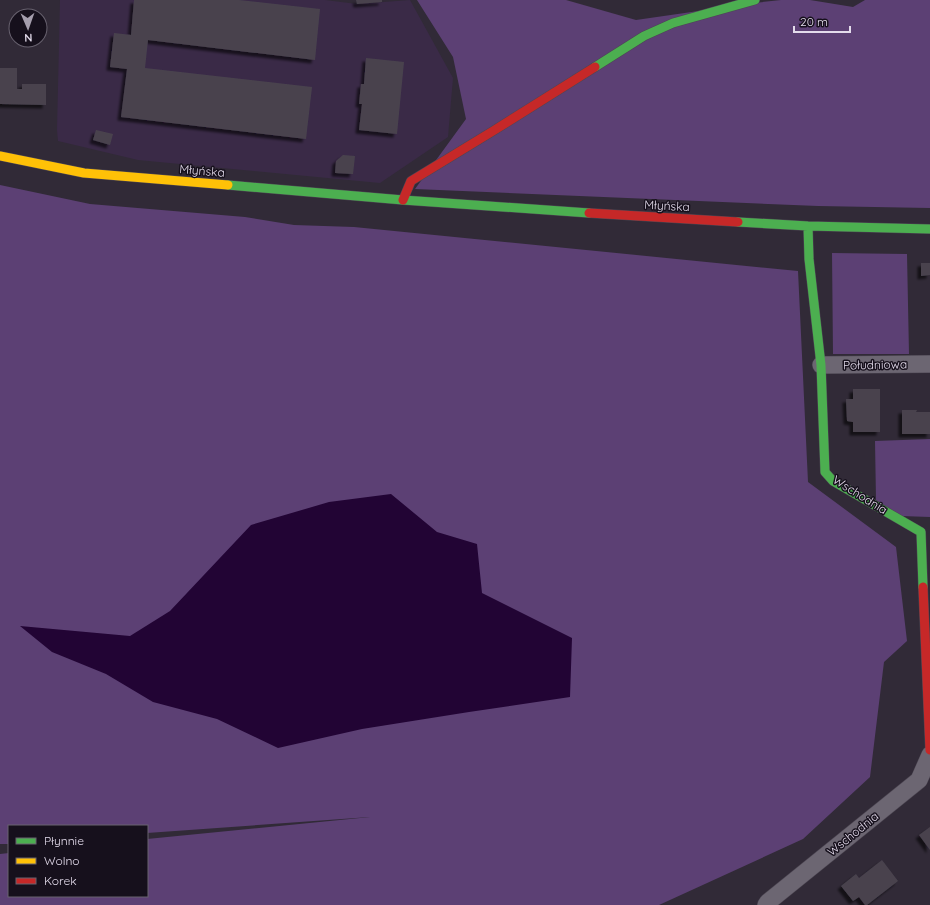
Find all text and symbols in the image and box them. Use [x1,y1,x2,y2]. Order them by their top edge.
north arrow [8,8,48,48]
scale bar [794,8,850,34]
text: 20 m [800,14,828,29]
text: N [24,31,33,45]
street label: Młyńska [179,161,225,180]
street label: Młyńska [644,197,690,214]
street label: Południowa [843,356,907,373]
street label: Wschodnia [830,472,890,517]
street label: Wschodnia [824,808,881,859]
legend [8,825,148,897]
text: Płynnie [44,833,84,848]
text: Wolno [44,853,80,868]
text: Korek [44,873,77,888]

